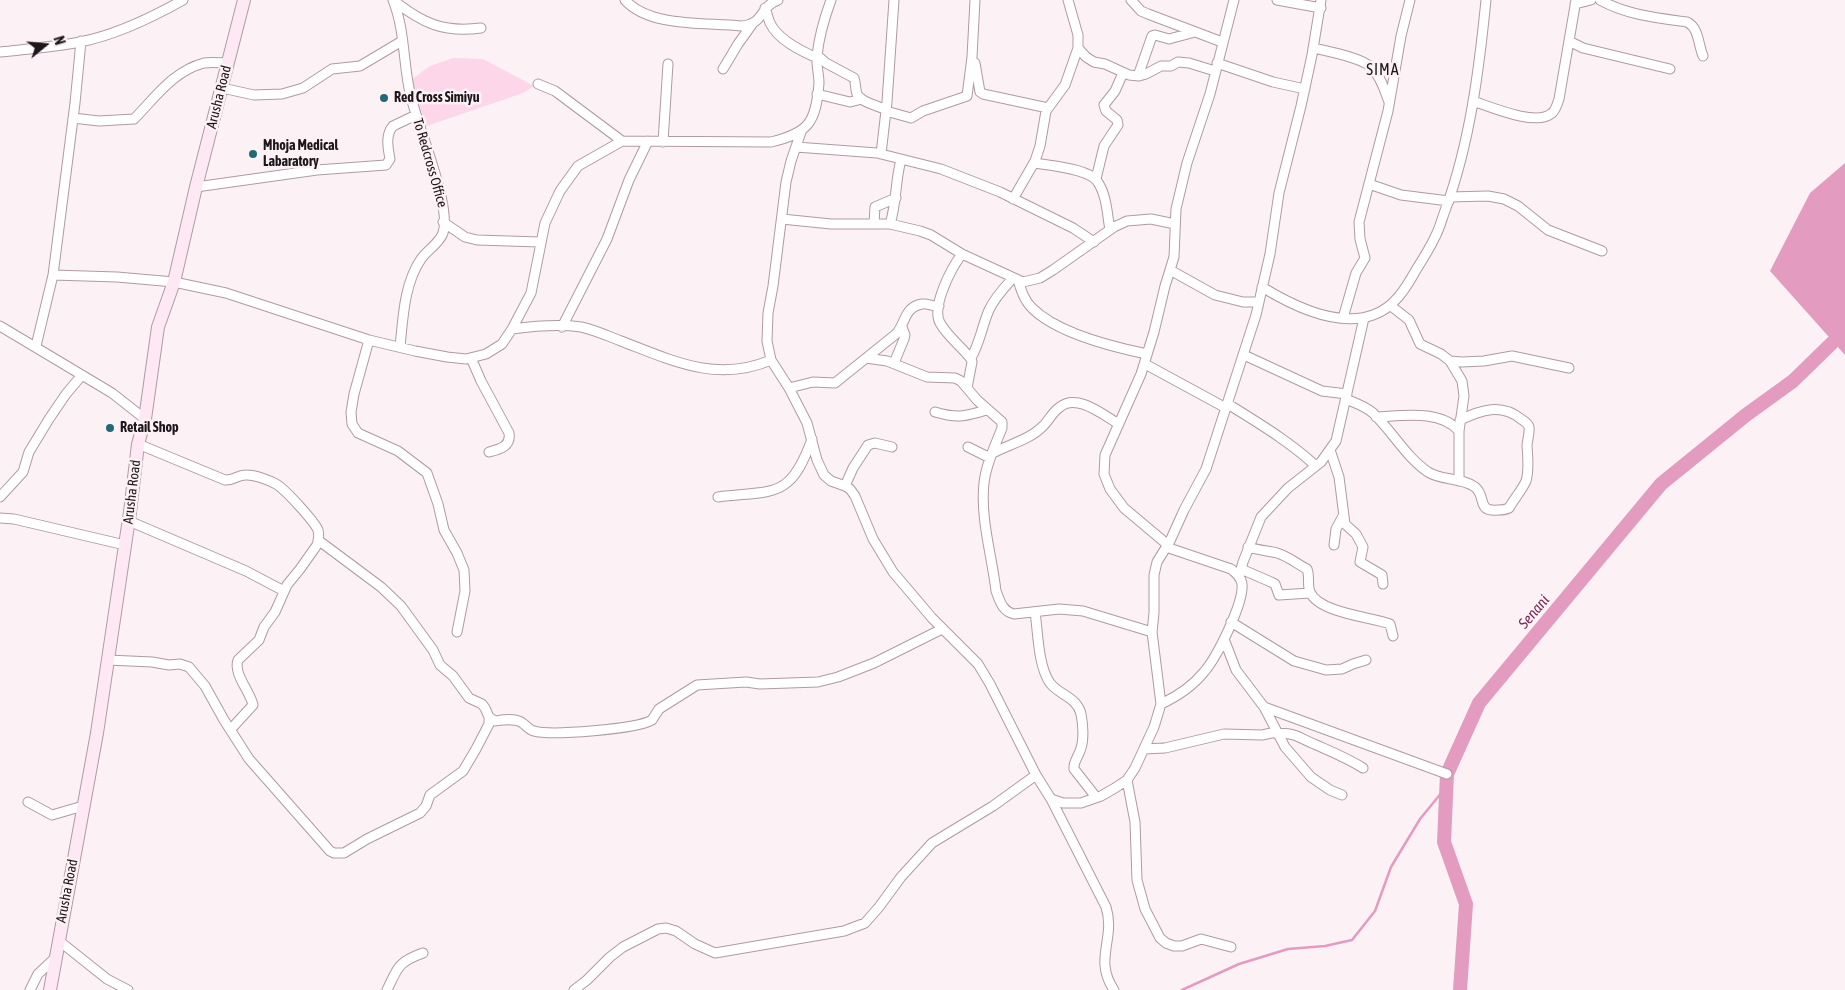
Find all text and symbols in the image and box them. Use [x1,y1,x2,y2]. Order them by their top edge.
north arrow [20,20,70,70]
text: N [50,34,68,47]
district label: SIMA [1366,60,1400,80]
street label: Arusha Road [203,64,235,130]
place label: Red Cross Simiyu [394,90,480,106]
marker: Red Cross Simiyu [378,92,390,104]
street label: To Redcross Office [409,116,451,210]
place label: Mhoja Medical Labaratory [263,138,338,170]
marker: Mhoja Medical Labaratory [247,148,259,160]
place label: Retail Shop [120,420,179,436]
marker: Retail Shop [104,422,116,434]
street label: Arusha Road [120,459,144,525]
water label: Senani [1515,592,1553,632]
street label: Arusha Road [53,858,81,924]

